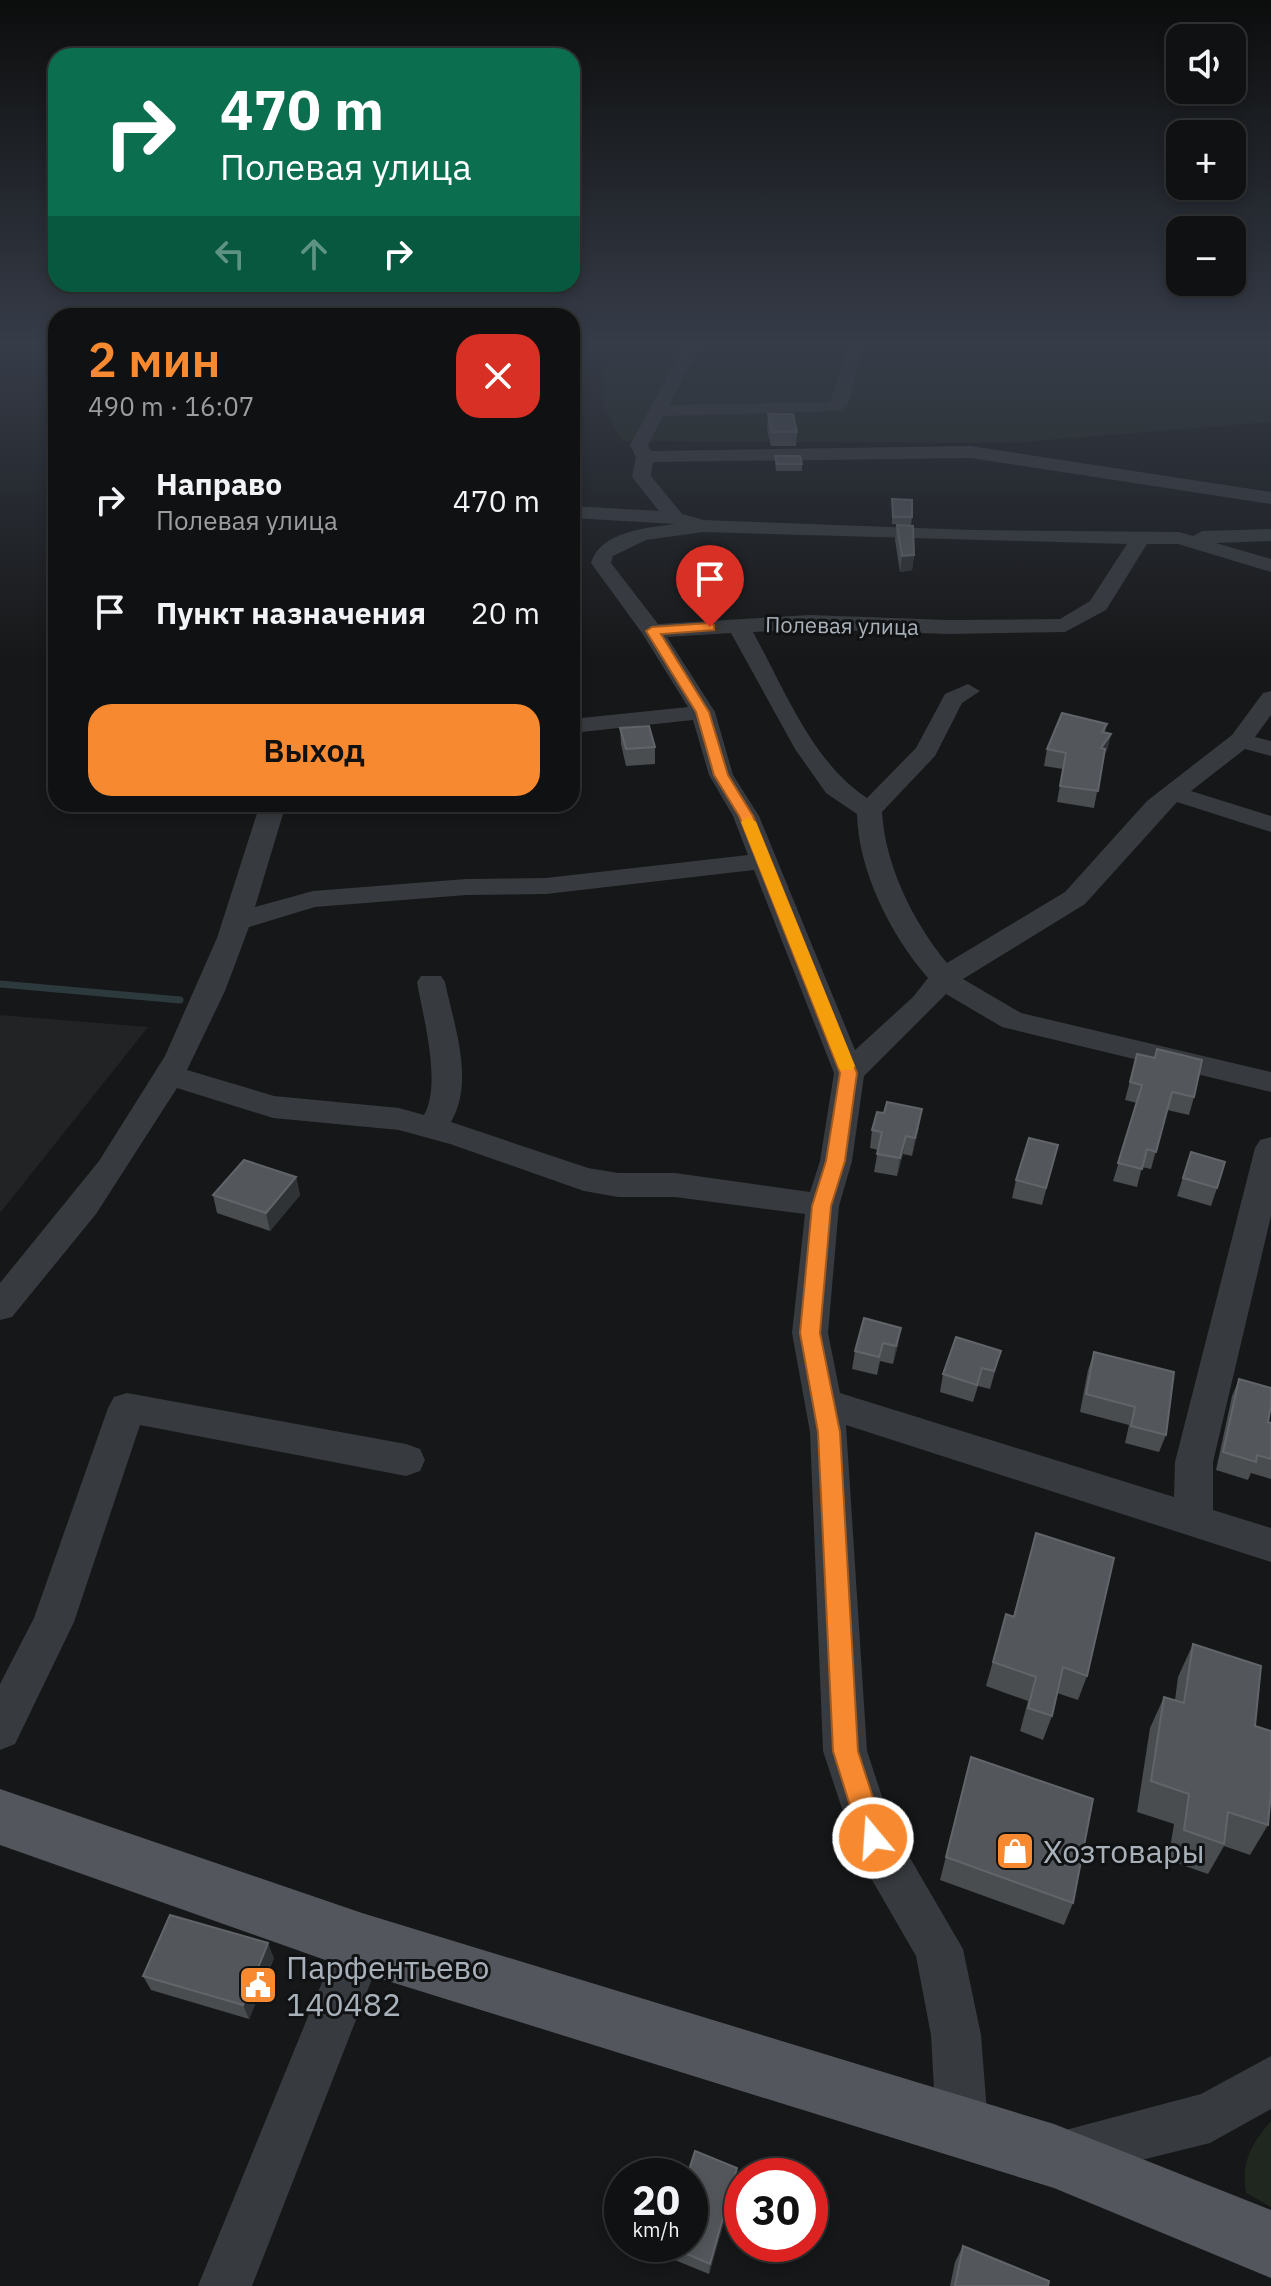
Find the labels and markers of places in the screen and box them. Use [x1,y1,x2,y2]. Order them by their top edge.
pin [676,545,744,627]
shop icon: Хозтовары [994,1830,1036,1872]
place label: Хозтовары [1043,1830,1205,1872]
place label: Парфентьево 140482 [286,1946,489,2025]
public building icon: Парфентьево 140482 [237,1964,279,2006]

